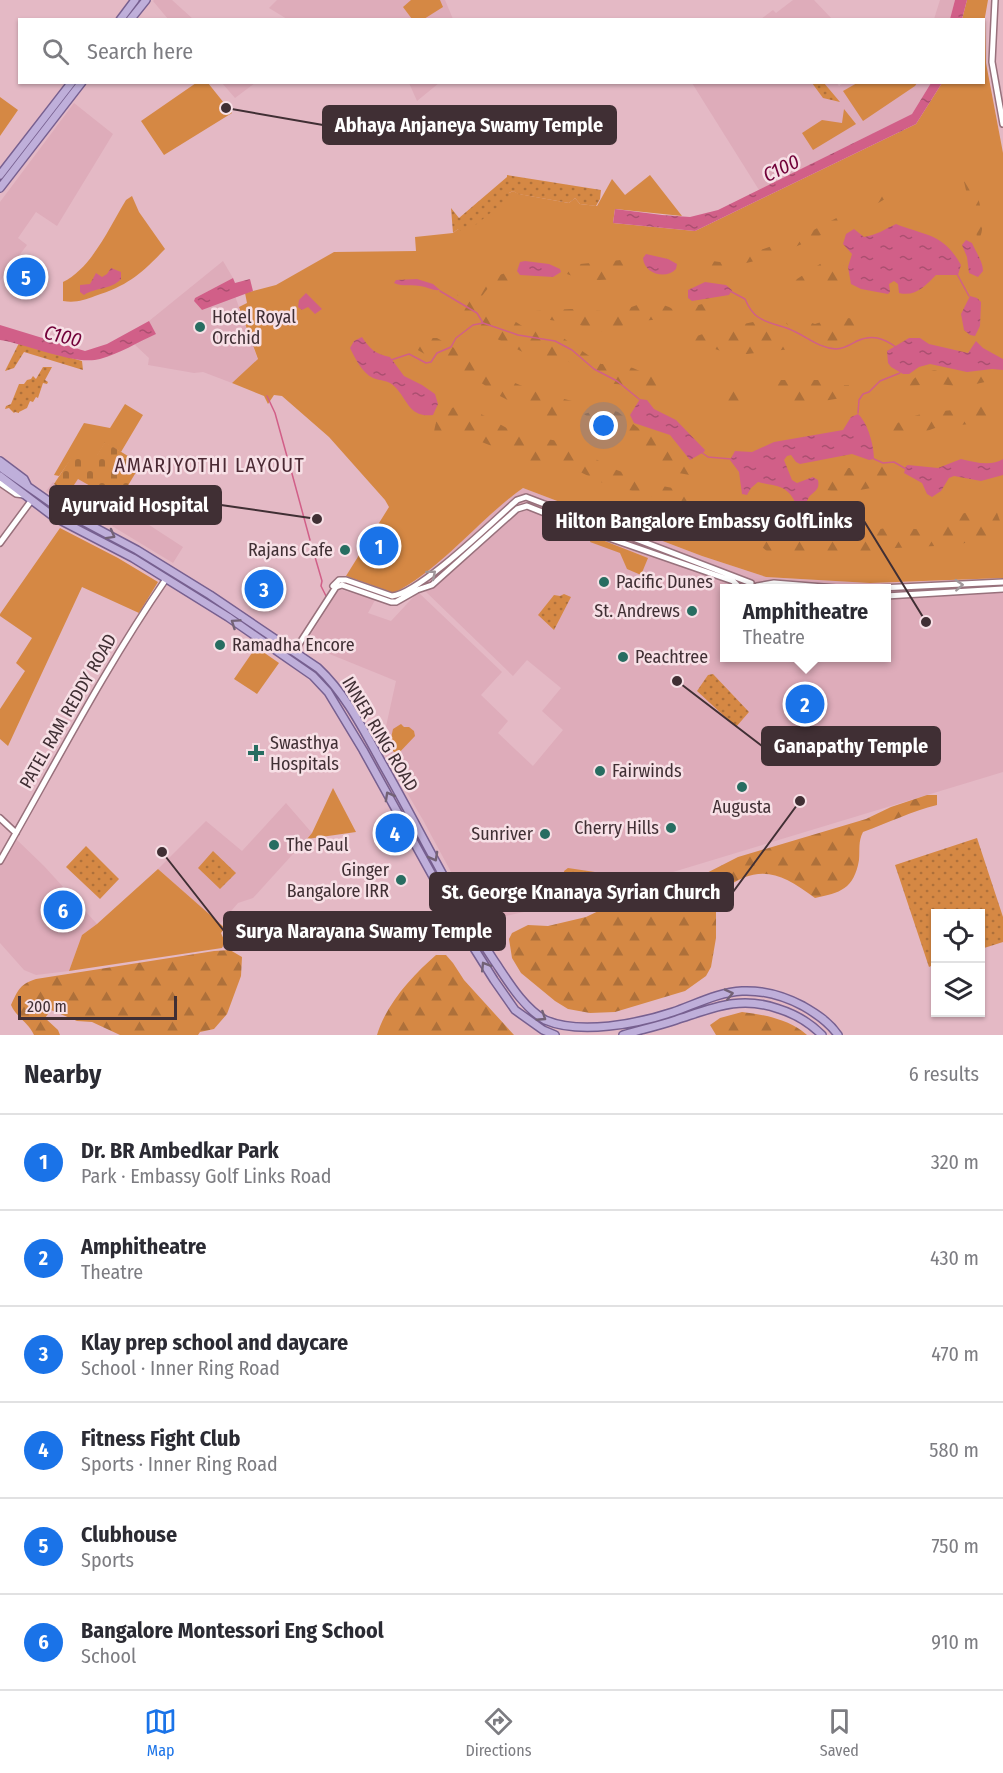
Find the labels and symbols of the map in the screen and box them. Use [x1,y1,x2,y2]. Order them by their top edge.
callout: Abhaya Anjaneya Swamy Temple [323,106,616,144]
text: Abhaya Anjaneya Swamy Temple [334,113,603,137]
water label: C100 [759,149,803,187]
pin: 5 [6,254,46,300]
place label: Hotel Royal Orchid [212,306,296,349]
water label: C100 [42,320,84,352]
marker: Hotel Royal Orchid [193,320,207,334]
your location [589,411,618,440]
district label: AMARJYOTHI LAYOUT [115,453,305,477]
callout: Ayurvaid Hospital [50,486,221,524]
text: Ayurvaid Hospital [61,493,209,517]
callout: Hilton Bangalore Embassy GolfLinks [543,502,864,540]
text: Hilton Bangalore Embassy GolfLinks [556,509,853,533]
pin: 1 [360,524,398,568]
one-way arrow [105,528,116,539]
place label: Rajans Cafe [248,539,333,561]
marker: Rajans Cafe [338,543,352,557]
pin: 3 [244,566,284,612]
one-way arrow [425,570,436,581]
place label: Pacific Dunes [616,571,713,593]
marker: Pacific Dunes [597,575,611,589]
one-way arrow [955,578,964,591]
place label: St. Andrews [594,600,680,622]
marker: St. Andrews [685,604,699,618]
one-way arrow [231,619,242,630]
street label: PATEL RAM REDDY ROAD [15,630,121,792]
place label: Ramadha Encore [232,634,355,656]
marker: Ramadha Encore [213,638,227,652]
place label: Peachtree [635,646,708,668]
marker: Peachtree [616,650,630,664]
street label: INNER RING ROAD [337,673,423,795]
pin: 2 [786,682,824,726]
callout: Ganapathy Temple [762,727,940,765]
place label: Swasthya Hospitals [270,732,339,775]
text: Ganapathy Temple [774,734,928,758]
marker: Swasthya Hospitals [247,744,265,762]
place label: Fairwinds [612,760,682,782]
marker: Fairwinds [593,764,607,778]
marker: Augusta [735,780,749,794]
one-way arrow [385,792,397,802]
place label: Augusta [713,796,772,818]
pin: 4 [376,810,414,856]
place label: Cherry Hills [574,817,659,839]
marker: Cherry Hills [664,821,678,835]
place label: Sunriver [471,823,534,845]
marker: Sunriver [538,827,552,841]
place label: The Paul [286,834,349,856]
marker: The Paul [267,838,281,852]
one-way arrow [427,851,438,861]
place label: Ginger Bangalore IRR [287,859,390,902]
marker: Ginger Bangalore IRR [394,873,408,887]
callout: St. George Knanaya Syrian Church [430,873,733,911]
text: St. George Knanaya Syrian Church [441,880,721,904]
pin: 6 [44,888,82,932]
callout: Surya Narayana Swamy Temple [224,912,505,950]
text: Surya Narayana Swamy Temple [236,919,492,943]
one-way arrow [481,962,493,972]
one-way arrow [724,988,734,1001]
scale bar [18,993,177,1020]
one-way arrow [536,1010,546,1022]

